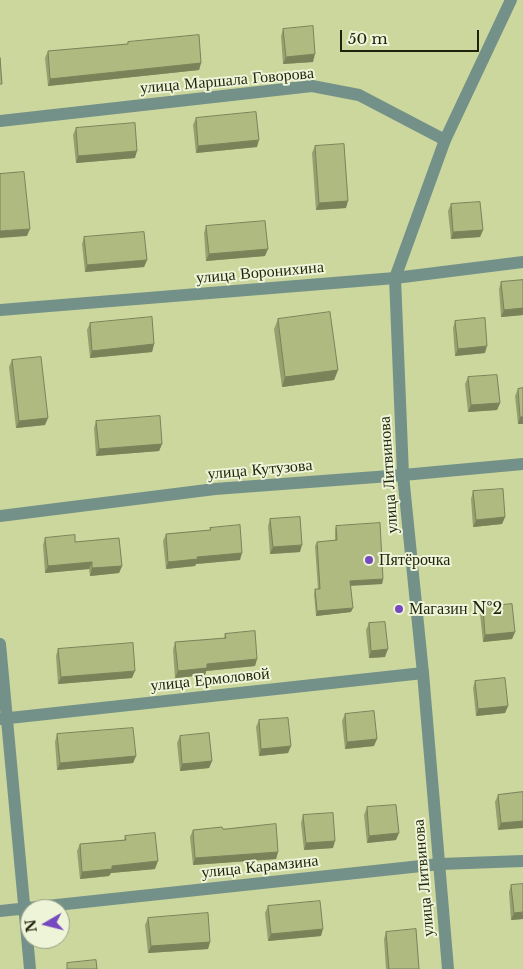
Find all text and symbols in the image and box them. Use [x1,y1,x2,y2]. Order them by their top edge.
scale bar [343,20,482,52]
text: 50 m [348,29,388,48]
street label: улица Маршала Говорова [139,64,315,98]
street label: улица Воронихина [195,258,325,288]
street label: улица Литвинова [375,416,403,534]
street label: улица Кутузова [207,456,313,484]
place label: Пятёрочка [379,550,450,570]
marker: Пятёрочка [363,554,375,566]
place label: Магазин №2 [409,599,502,619]
marker: Магазин №2 [393,603,405,615]
street label: улица Ермоловой [150,664,270,696]
street label: улица Литвинова [409,819,439,937]
street label: улица Карамзина [201,851,319,883]
north arrow [20,899,70,949]
text: N [21,918,41,934]

